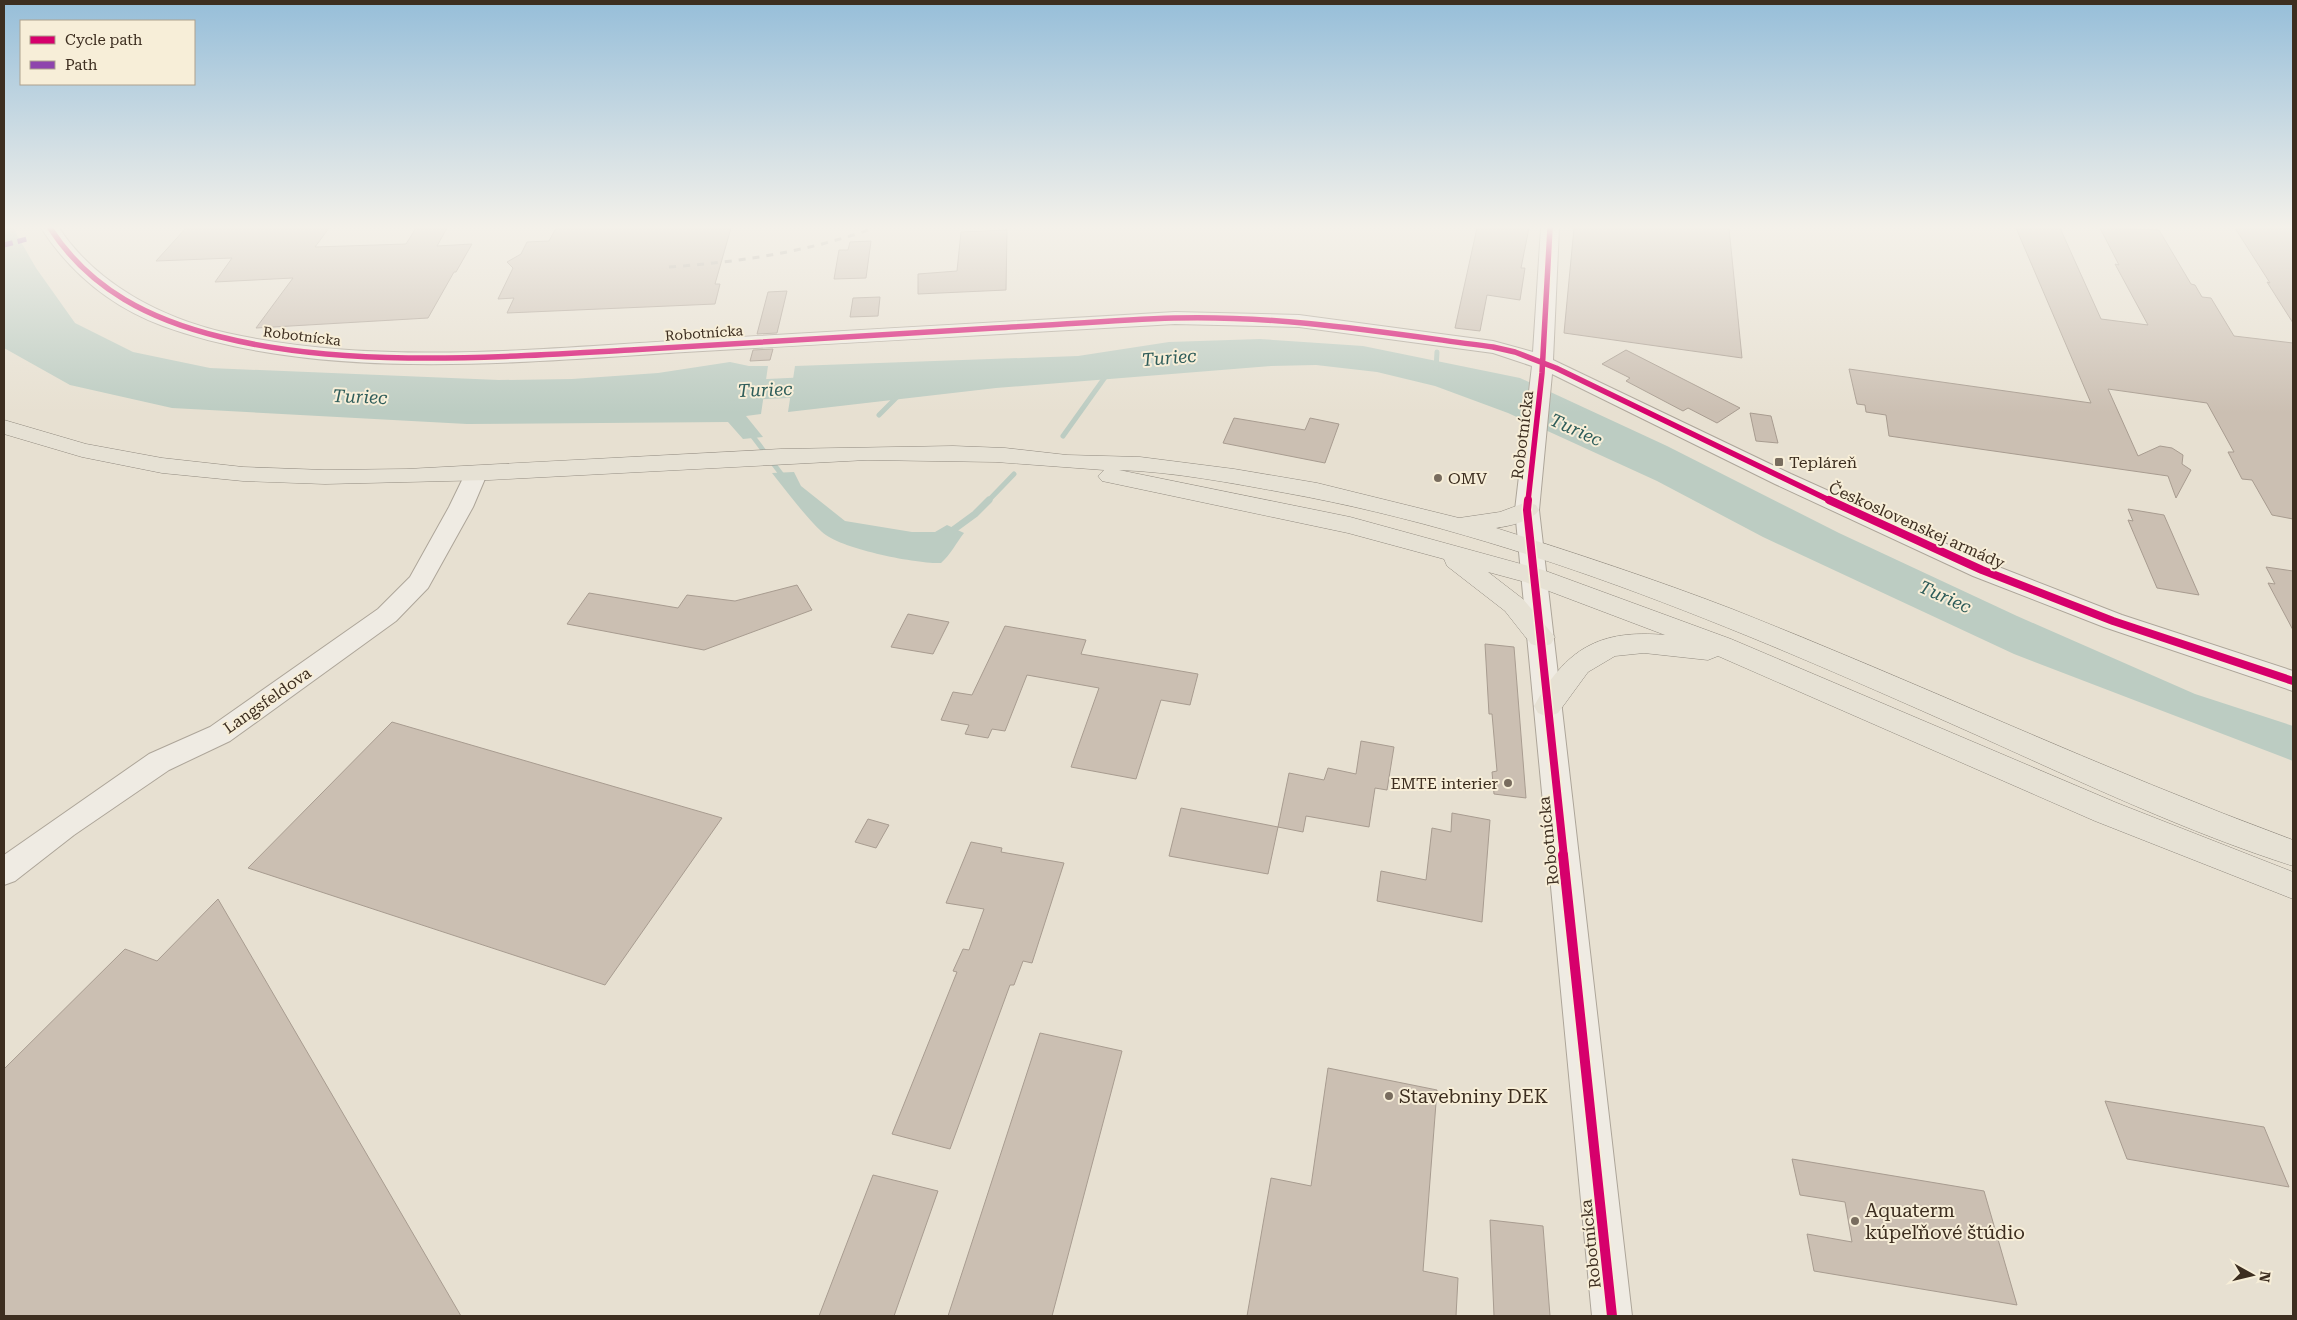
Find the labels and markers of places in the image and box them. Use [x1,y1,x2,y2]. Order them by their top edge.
place label: Tepláreň [1789,453,1857,472]
marker: Tepláreň [1773,456,1785,468]
place label: OMV [1448,469,1488,488]
marker: OMV [1432,472,1444,484]
place label: EMTE interier [1390,774,1498,793]
marker: EMTE interier [1502,777,1514,789]
place label: Stavebniny DEK [1399,1085,1548,1108]
marker: Stavebniny DEK [1383,1090,1395,1102]
place label: Aquaterm kúpeľňové štúdio [1865,1199,2025,1244]
marker: Aquaterm kúpeľňové štúdio [1849,1215,1861,1227]

